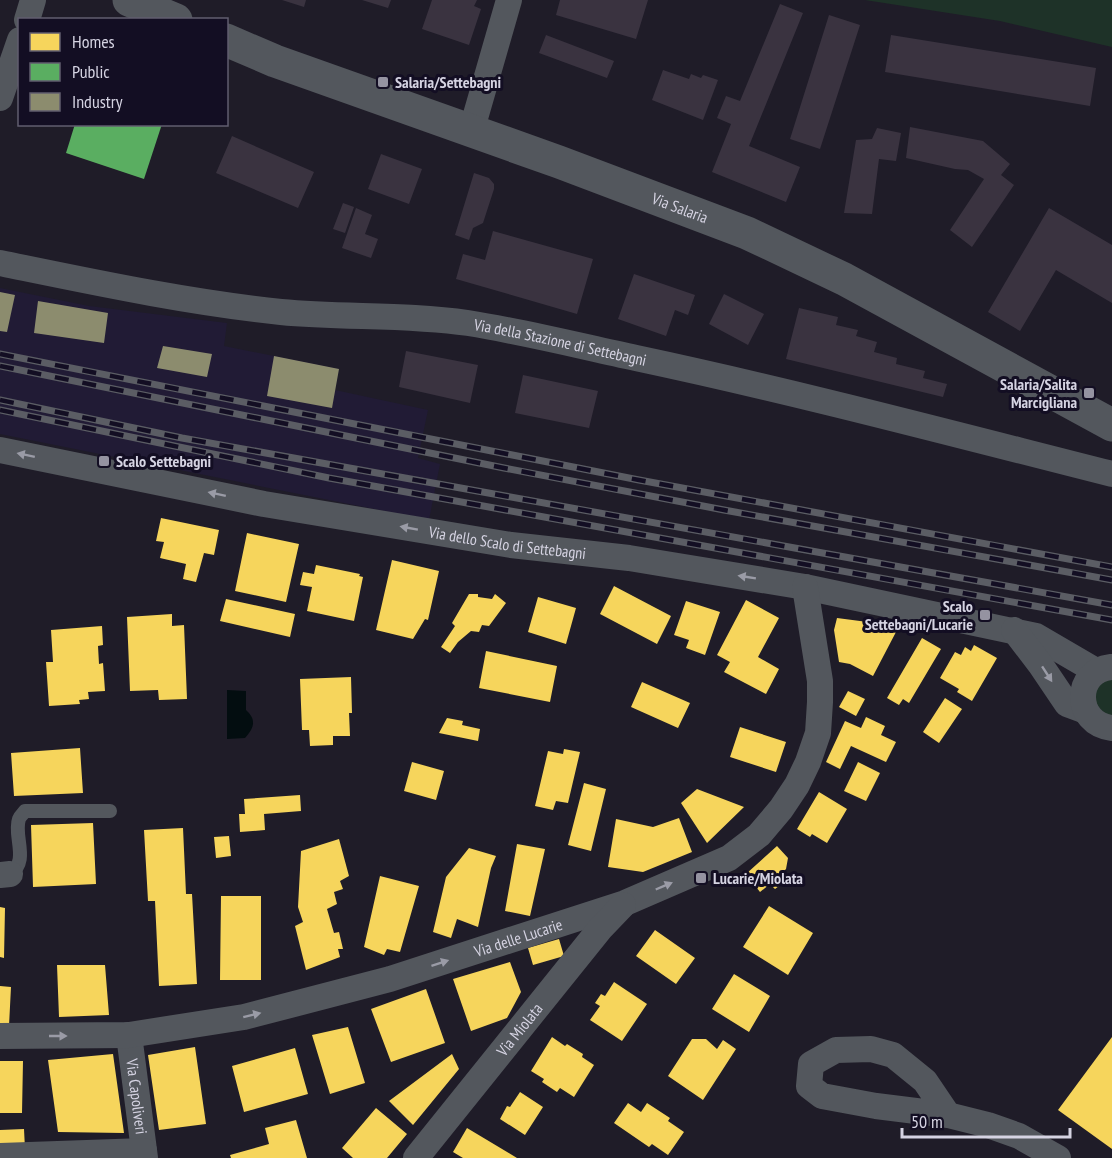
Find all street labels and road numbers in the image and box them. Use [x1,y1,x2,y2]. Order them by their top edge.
street label: Via Salaria [648,188,711,227]
street label: Via della Stazione di Settebagni [472,314,648,370]
street label: Via dello Scalo di Settebagni [426,521,587,563]
street label: Via delle Lucarie [471,914,565,961]
street label: Via Miolata [491,999,547,1061]
street label: Via Capoliveri [122,1056,152,1135]

